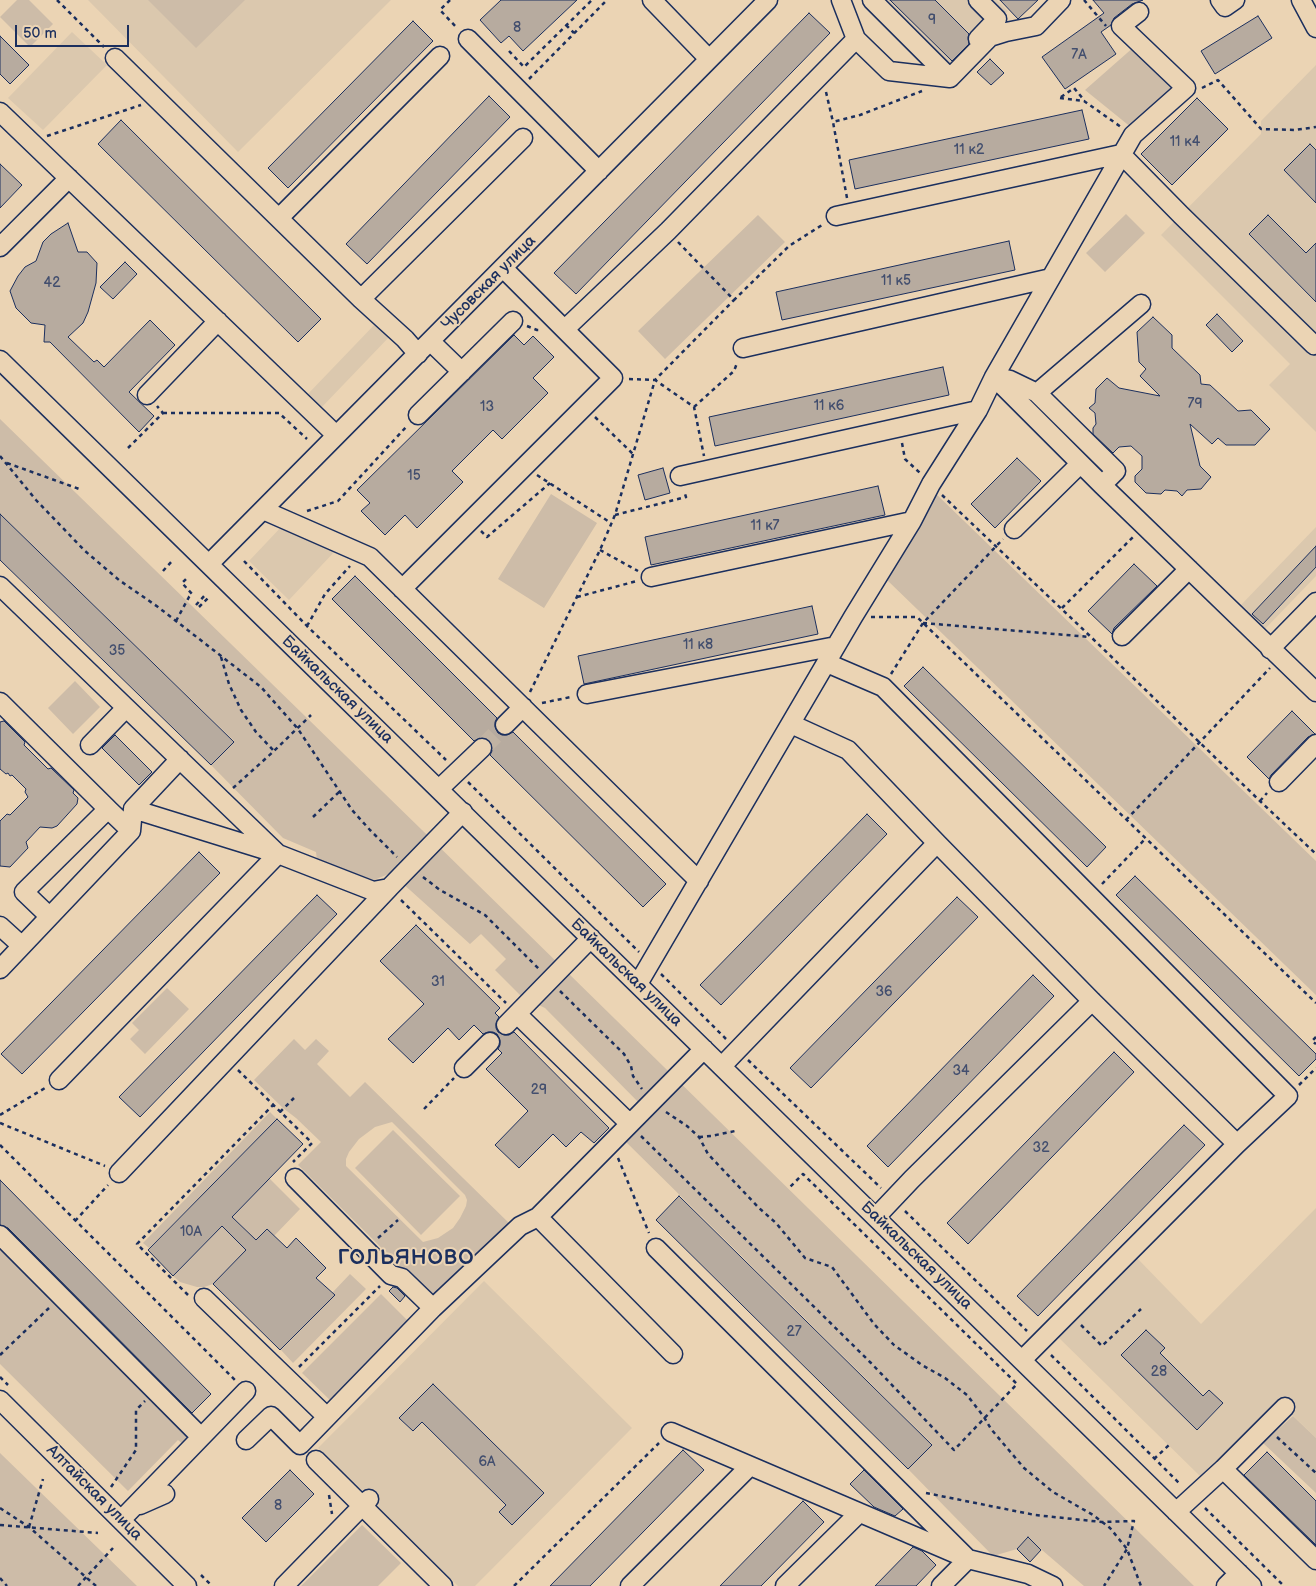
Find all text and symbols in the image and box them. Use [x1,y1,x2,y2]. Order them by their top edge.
house number: 9 [928,12,936,28]
scale bar [18,15,131,47]
house number: 8 [513,20,521,36]
text: 50 m [23,24,57,43]
house number: 7А [1071,47,1087,63]
house number: 11 к4 [1170,134,1200,150]
house number: 11 к2 [954,142,984,158]
street label: Чусовская улица [438,232,540,334]
house number: 11 к5 [881,273,911,289]
house number: 42 [44,275,60,291]
house number: 79 [1188,396,1202,412]
house number: 11 к6 [814,398,844,414]
house number: 13 [480,399,494,415]
house number: 15 [407,468,421,484]
house number: 11 к7 [751,518,779,534]
street label: Байкальская улица [277,632,397,748]
house number: 11 к8 [683,637,713,653]
house number: 35 [109,643,125,659]
street label: Байкальская улица [566,915,686,1031]
house number: 31 [431,974,445,990]
house number: 36 [875,984,893,1000]
house number: 34 [952,1063,970,1079]
house number: 29 [531,1082,547,1098]
house number: 32 [1033,1140,1049,1156]
street label: Байкальская улица [856,1198,976,1314]
house number: 10А [180,1224,202,1240]
district label: ГОЛЬЯНОВО [336,1246,476,1272]
house number: 27 [786,1324,802,1340]
house number: 28 [1151,1364,1167,1380]
street label: Алтайская улица [42,1441,146,1545]
house number: 6А [478,1454,496,1470]
house number: 8 [274,1498,282,1514]

